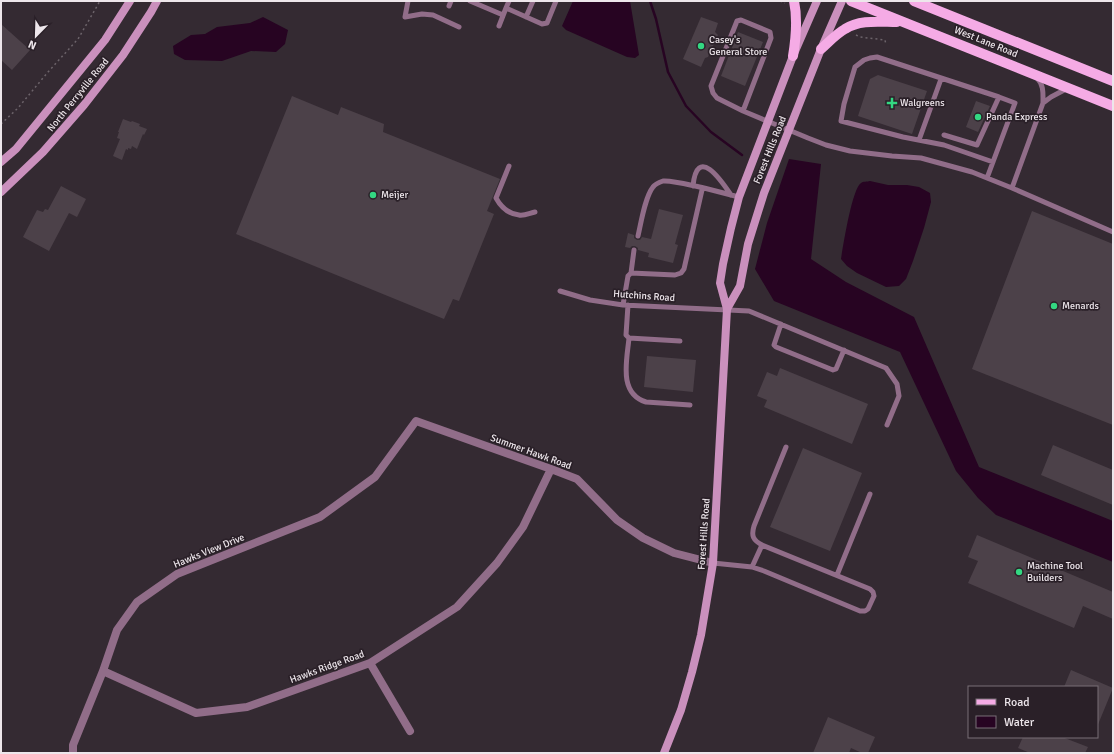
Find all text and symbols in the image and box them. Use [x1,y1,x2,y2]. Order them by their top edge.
north arrow [16,16,56,56]
street label: West Lane Road [952,24,1020,60]
place label: Casey's General Store [709,34,767,58]
text: N [26,37,38,52]
marker: Casey's General Store [696,41,706,51]
street label: North Perryville Road [45,56,111,134]
place label: Walgreens [900,97,945,109]
marker: Walgreens [887,98,897,108]
place label: Panda Express [986,111,1048,123]
marker: Panda Express [973,112,983,122]
street label: Forest Hills Road [751,114,789,186]
place label: Meijer [381,189,409,201]
marker: Meijer [368,190,378,200]
street label: Hutchins Road [613,288,675,304]
place label: Menards [1062,300,1099,312]
marker: Menards [1049,301,1059,311]
street label: Summer Hawk Road [489,432,573,472]
street label: Forest Hills Road [696,498,712,570]
street label: Hawks View Drive [172,531,246,571]
place label: Machine Tool Builders [1027,560,1083,584]
marker: Machine Tool Builders [1014,567,1024,577]
street label: Hawks Ridge Road [288,648,366,686]
legend [968,686,1098,738]
text: Road [1004,695,1030,710]
text: Water [1004,715,1035,730]

